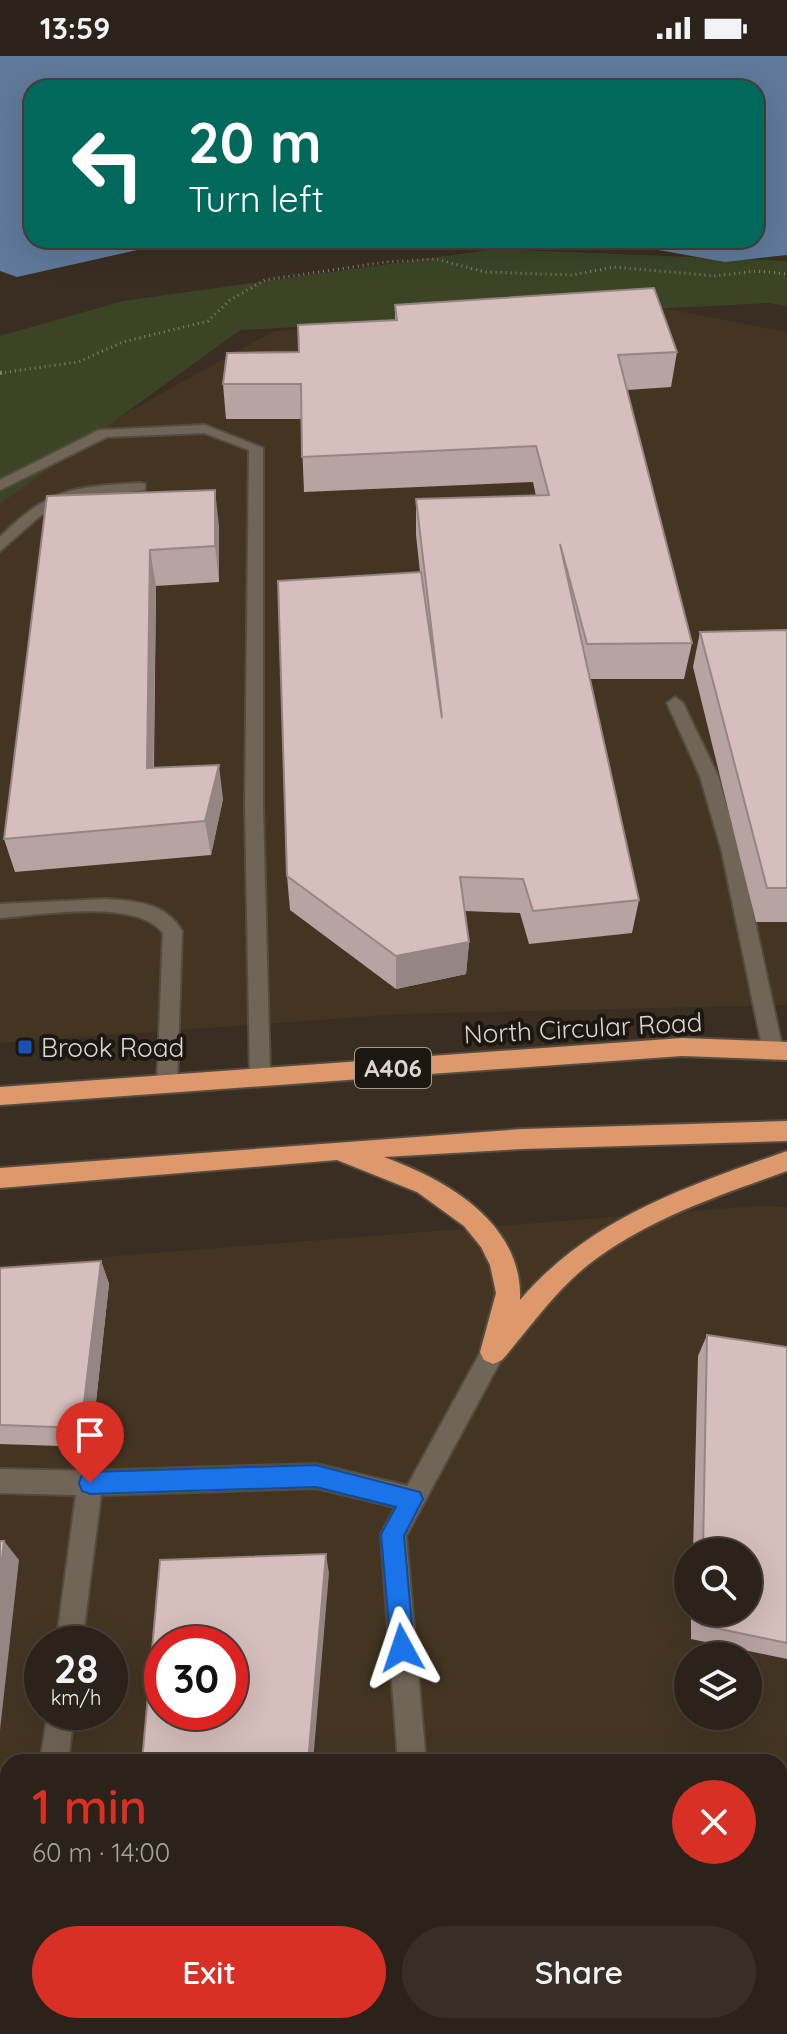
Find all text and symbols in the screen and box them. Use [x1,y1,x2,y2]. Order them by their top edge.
text: 13:59 [40,9,110,47]
text: 20 m [188,107,322,177]
icon: left [56,112,160,216]
text: Turn left [188,176,324,221]
street label: North Circular Road [463,1005,703,1051]
place label: Brook Road [41,1031,184,1064]
marker: Brook Road [16,1038,34,1056]
road number: A406 [355,1048,431,1088]
pin [56,1401,124,1483]
icon: arrive [68,1413,112,1457]
map controls [674,1538,762,1730]
button: search [674,1538,762,1626]
position arrow [360,1606,444,1690]
speed limit sign: 30 [144,1626,248,1730]
button: layers [674,1642,762,1730]
text: 28 [54,1643,98,1693]
text: km/h [51,1685,101,1710]
text: 1 min [32,1776,147,1836]
button: close [672,1780,756,1864]
text: 60 m · 14:00 [32,1836,170,1869]
button: Exit [32,1926,386,2018]
button: Share [402,1926,756,2018]

